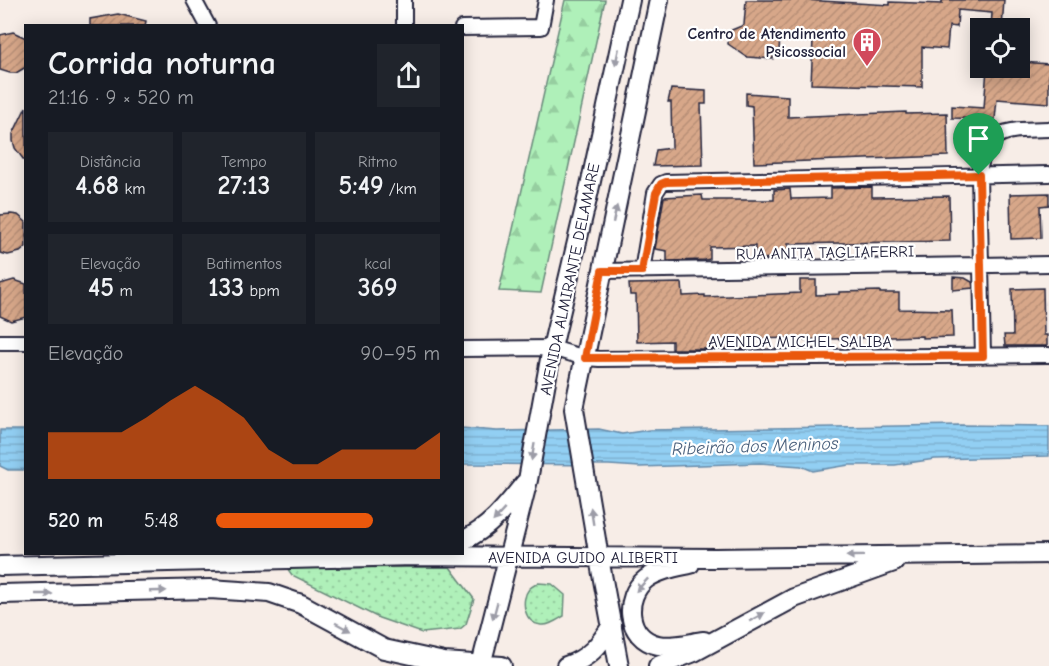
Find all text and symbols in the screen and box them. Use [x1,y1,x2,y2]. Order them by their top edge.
map controls [970,18,1030,78]
button: locate [970,18,1030,78]
place label: Centro de Atendimento Psicossocial [688,25,846,61]
building icon: Centro de Atendimento Psicossocial [851,26,883,68]
text: Corrida noturna [48,44,276,82]
button: share [377,44,440,107]
one-way arrow [612,48,622,66]
text: 21:16 · 9 × 520 m [48,86,194,109]
pin [953,113,1004,175]
icon: arrive [962,122,995,155]
text: Distância [80,153,141,171]
text: Tempo [221,153,267,171]
text: Ritmo [358,153,397,171]
street label: AVENIDA ALMIRANTE DELAMARE [537,161,603,397]
text: 4.68 [75,171,119,201]
text: 27:13 [218,171,270,201]
text: 5:49 [339,171,384,201]
text: km [119,180,145,198]
text: /km [384,180,417,198]
one-way arrow [611,205,621,223]
street label: RUA ANITA TAGLIAFERRI [736,242,914,264]
text: Elevação [80,255,140,273]
text: Batimentos [206,255,282,273]
text: kcal [364,255,391,273]
text: 45 [88,273,114,303]
text: 133 [208,273,244,303]
text: 369 [358,273,398,303]
text: m [114,282,133,300]
text: bpm [244,282,280,300]
street label: AVENIDA MICHEL SALIBA [708,333,892,351]
text: Elevação [48,342,123,365]
text: 90–95 m [361,342,440,365]
water label: Ribeirão dos Meninos [671,433,839,460]
one-way arrow [528,442,537,461]
one-way arrow [587,506,596,525]
one-way arrow [492,507,506,522]
text: 520 m [48,509,103,532]
text: 5:48 [144,509,178,532]
street label: AVENIDA GUIDO ALIBERTI [488,549,678,567]
one-way arrow [845,552,864,561]
one-way arrow [636,577,649,592]
one-way arrow [148,586,167,596]
one-way arrow [34,589,53,599]
one-way arrow [489,602,499,620]
one-way arrow [748,612,765,622]
one-way arrow [334,622,351,632]

